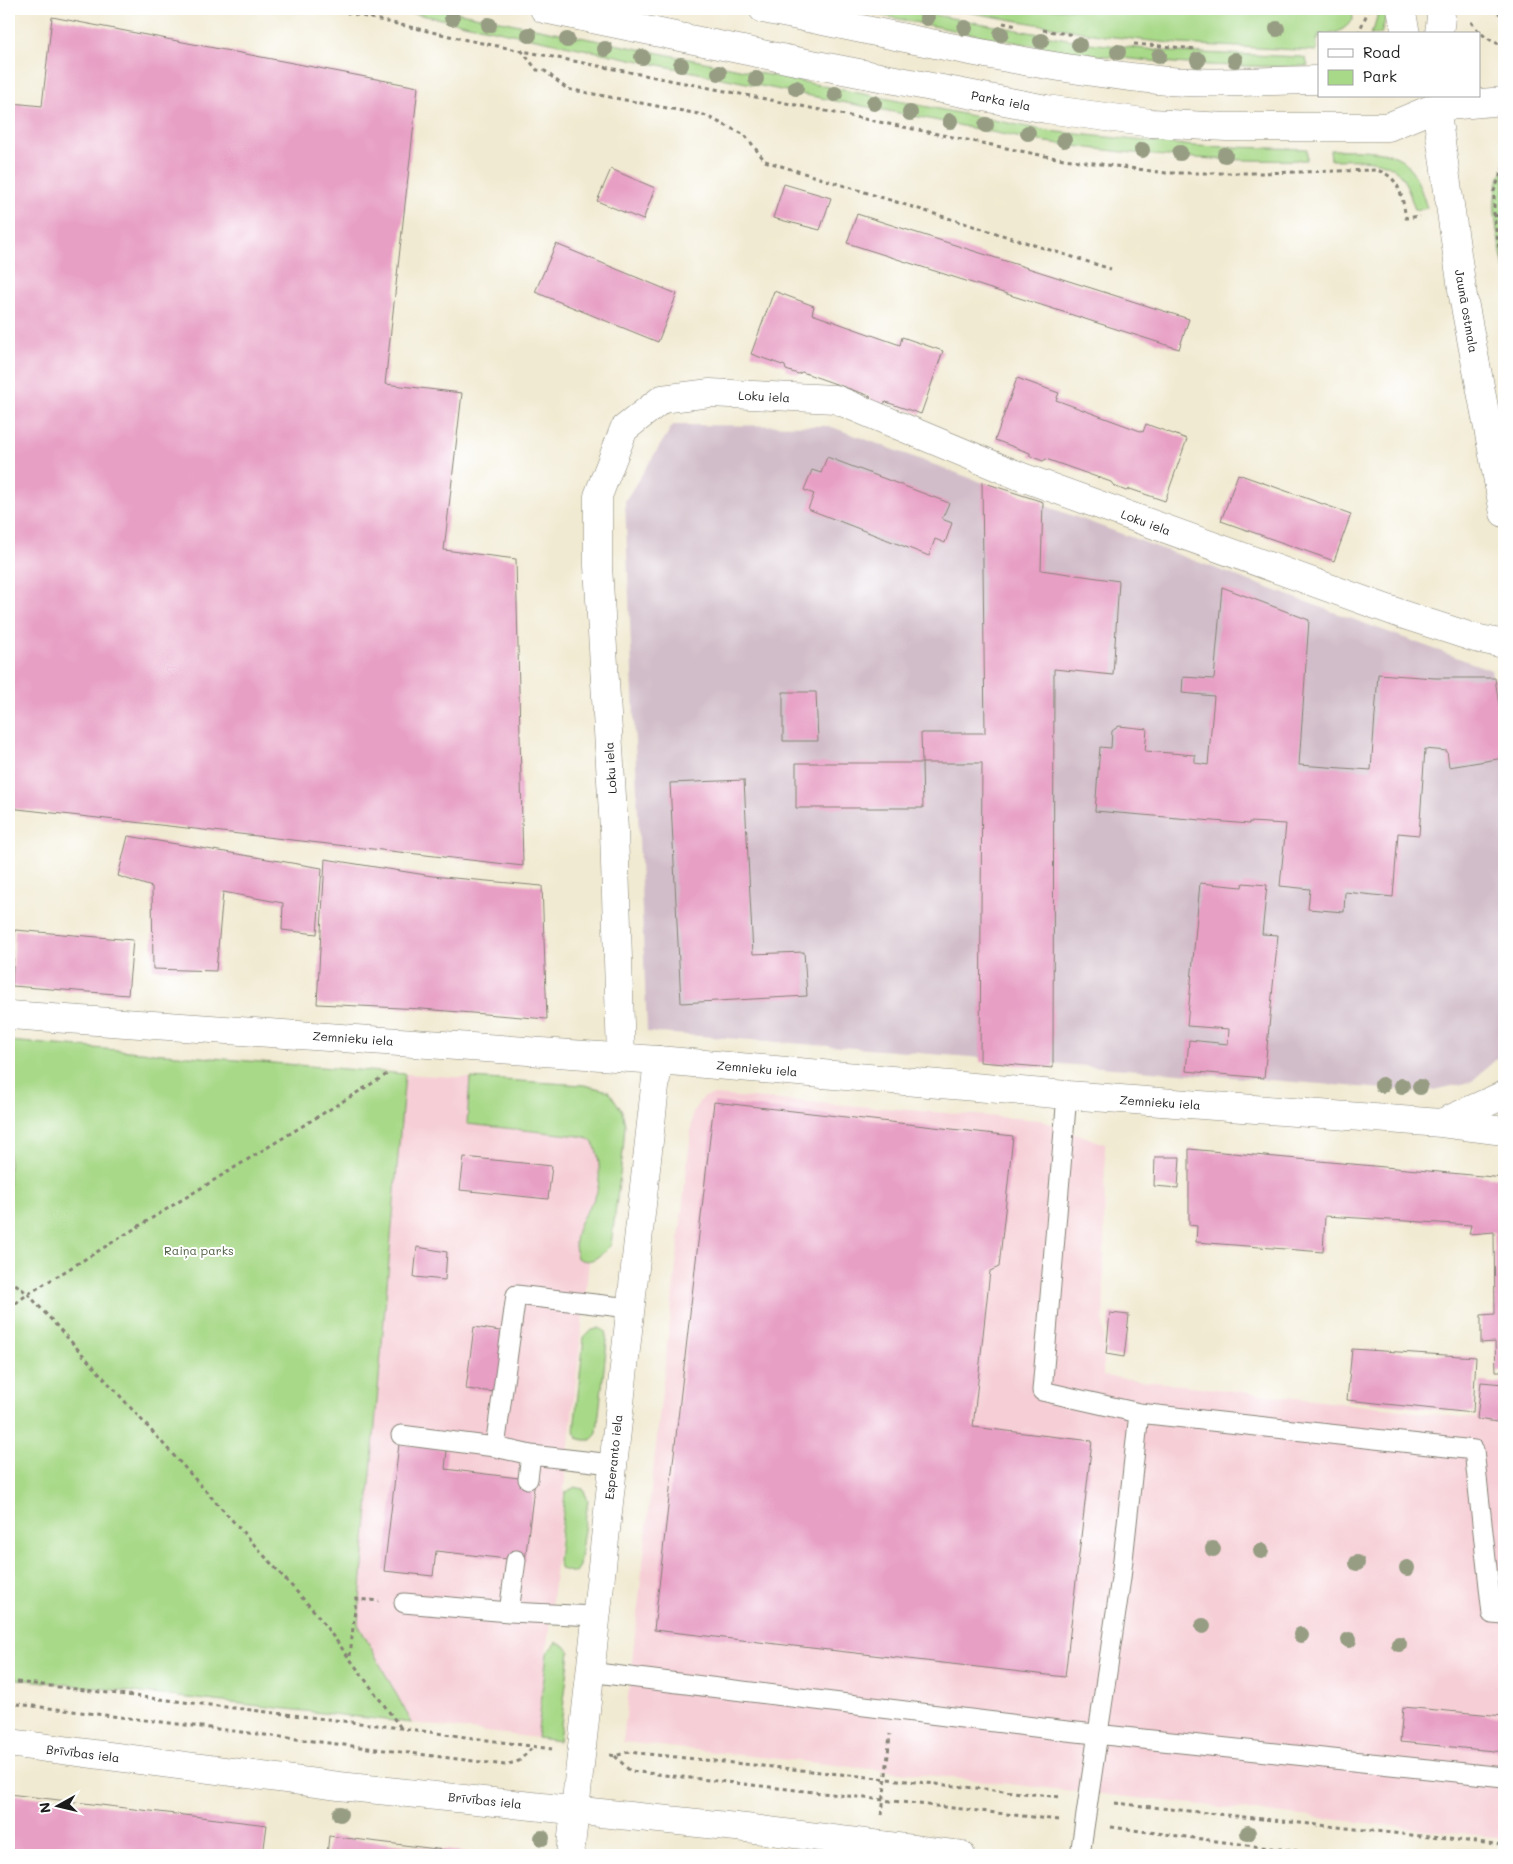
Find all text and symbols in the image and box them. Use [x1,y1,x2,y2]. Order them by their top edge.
legend [1318,32,1480,98]
text: Road [1363,42,1400,62]
text: Park [1363,66,1397,86]
street label: Parka iela [970,86,1032,114]
street label: Jaunā ostmala [1452,268,1482,354]
street label: Loku iela [738,387,790,405]
street label: Loku iela [1119,506,1173,538]
street label: Loku iela [600,742,620,794]
street label: Zemnieku iela [312,1027,394,1049]
street label: Zemnieku iela [716,1056,798,1080]
street label: Zemnieku iela [1119,1091,1201,1113]
park label: Raiņa parks [164,1242,234,1259]
street label: Esperanto iela [601,1414,625,1500]
street label: Brīvības iela [45,1741,121,1765]
north arrow [32,1782,82,1832]
street label: Brīvības iela [447,1788,523,1812]
text: N [34,1801,55,1814]

